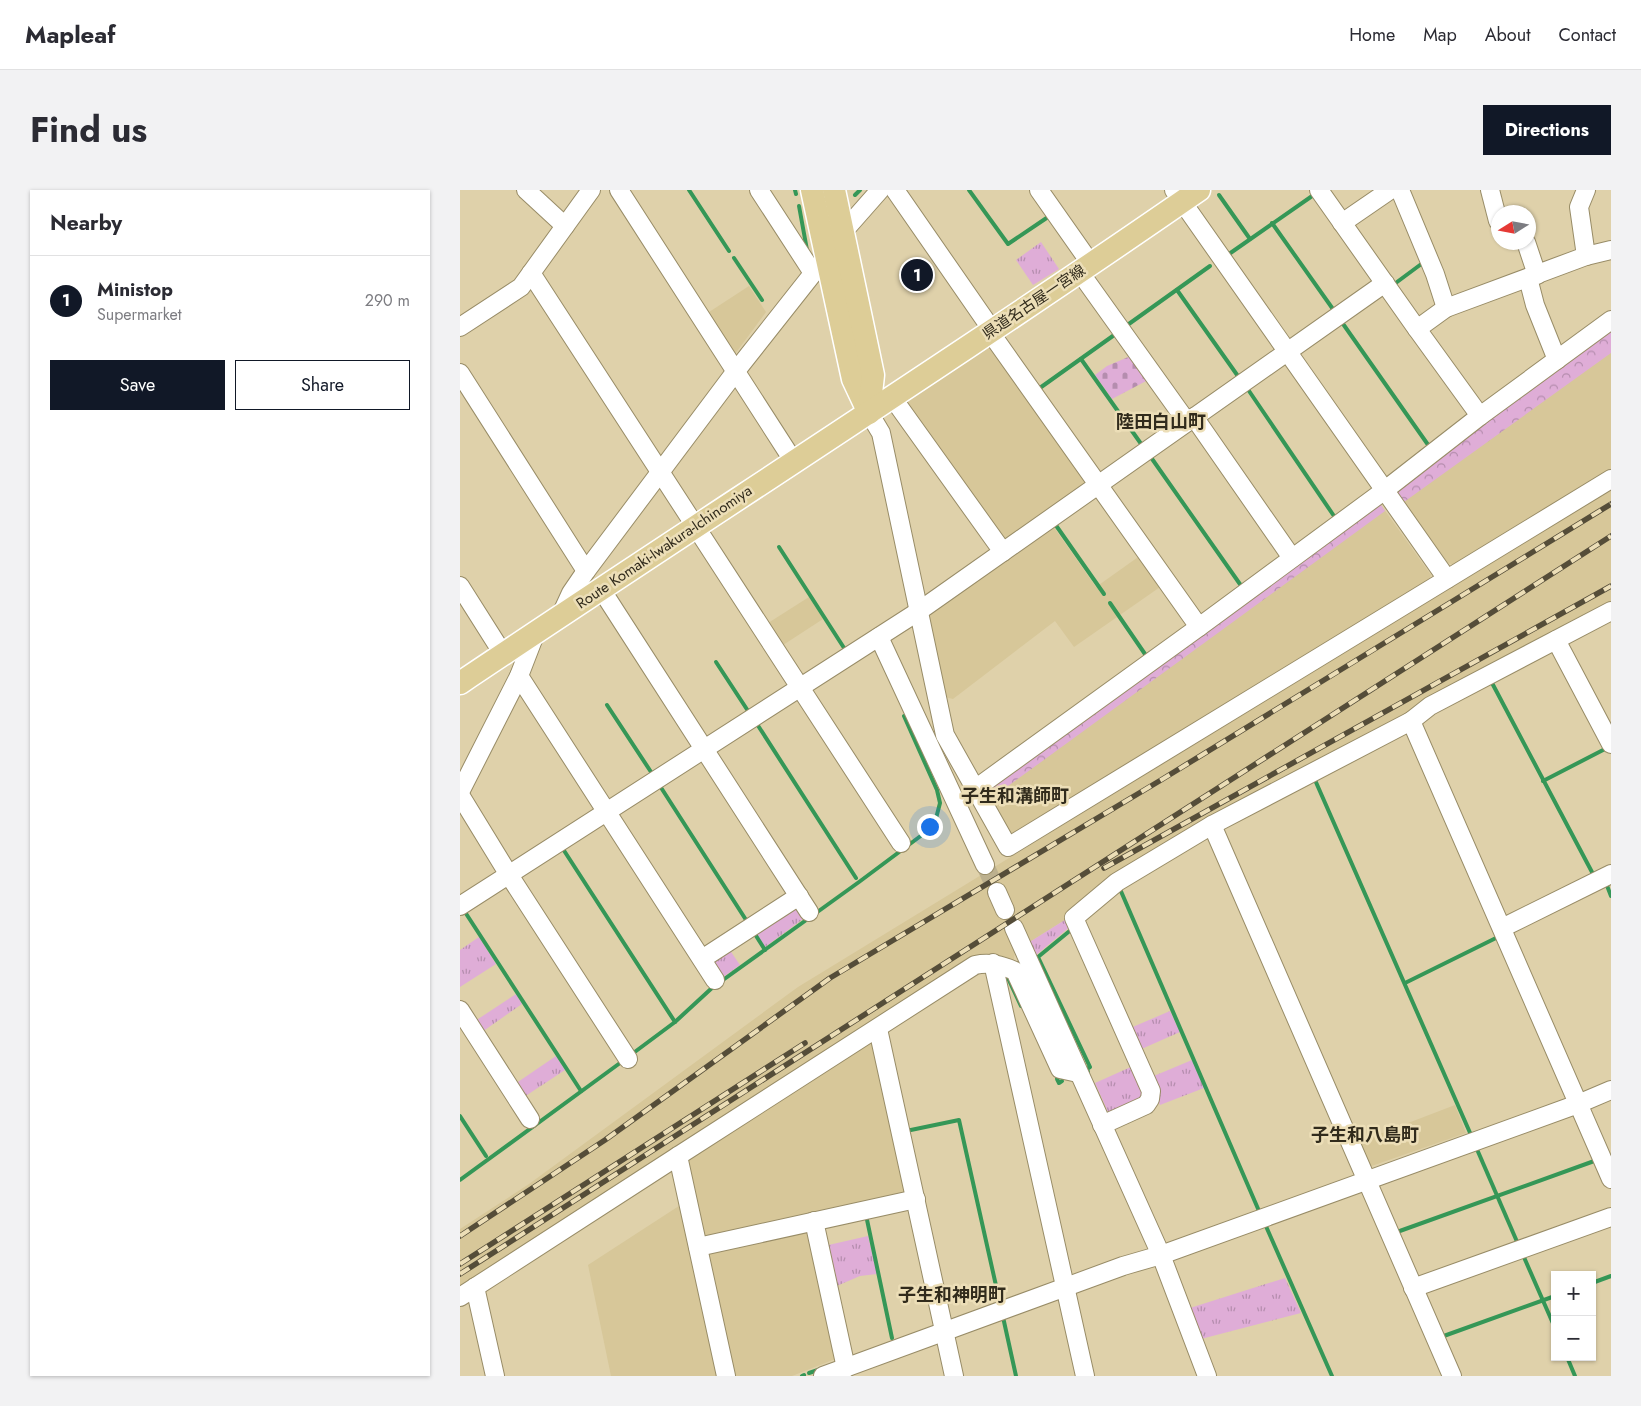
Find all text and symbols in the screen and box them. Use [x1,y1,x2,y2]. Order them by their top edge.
text: Mapleaf [25,17,116,52]
text: Home [1349,22,1395,48]
text: Map [1423,22,1457,48]
text: About [1485,22,1530,48]
text: Contact [1558,22,1616,48]
text: Find us [30,105,147,155]
button: Directions [1483,105,1611,155]
north arrow [1491,205,1536,250]
text: Nearby [50,208,122,238]
pin: 1 [901,256,933,294]
street label: 県道名古屋一宮線 [978,259,1090,345]
text: Ministop [97,276,173,303]
text: 1 [62,289,70,312]
text: 290 m [365,289,410,312]
text: Supermarket [97,303,182,326]
button: Save [50,360,225,410]
button: Share [235,360,410,410]
district label: 陸田白山町 [1116,409,1206,435]
street label: Route Komaki-Iwakura-Ichinomiya [572,480,756,614]
district label: 子生和溝師町 [961,783,1069,809]
your location [917,814,943,840]
district label: 子生和八島町 [1311,1122,1419,1148]
map controls [1551,1271,1596,1361]
button: + [1551,1271,1596,1316]
district label: 子生和神明町 [898,1282,1006,1308]
button: − [1551,1316,1596,1361]

